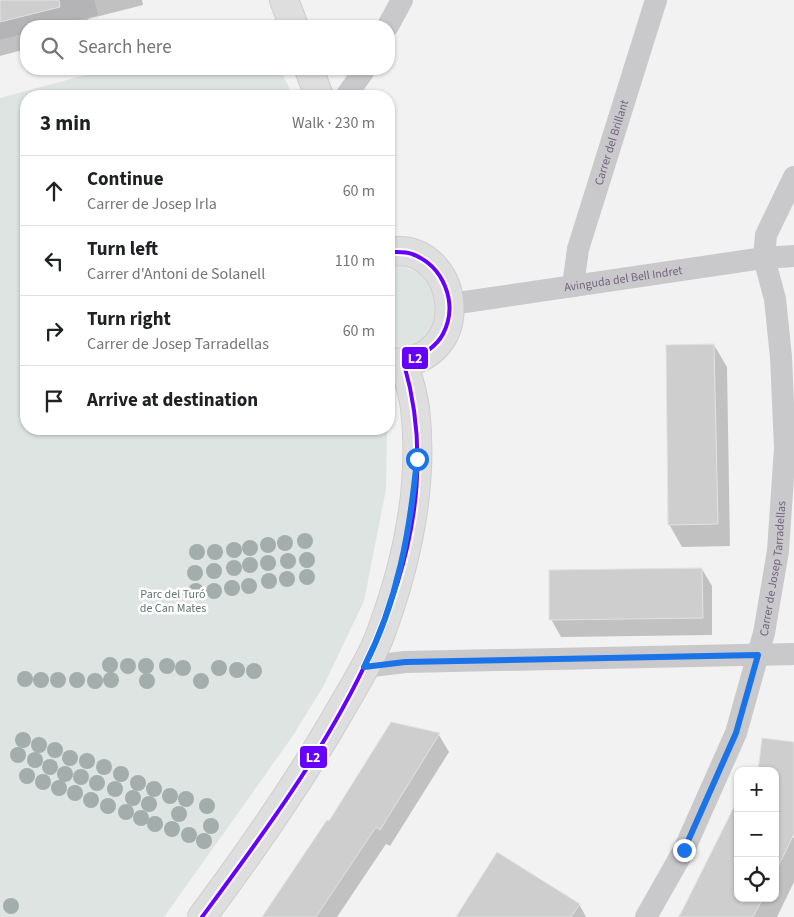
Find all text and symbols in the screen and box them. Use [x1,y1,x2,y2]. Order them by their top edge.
search box [20,20,395,75]
icon: search [38,34,66,62]
text: Search here [78,34,172,61]
street label: Carrer del Brillant [590,98,633,187]
text: 3 min [40,108,91,138]
text: Walk · 230 m [292,112,375,134]
text: Continue [87,166,164,193]
icon: ahead [40,177,68,205]
text: 60 m [343,180,375,202]
text: Carrer de Josep Irla [87,193,217,215]
text: Turn left [87,236,158,263]
icon: left [40,247,68,275]
text: 110 m [335,250,375,272]
street label: Avinguda del Bell Indret [563,262,683,296]
text: Carrer d'Antoni de Solanell [87,263,265,285]
text: Turn right [87,306,171,333]
icon: right [40,317,68,345]
text: 60 m [343,320,375,342]
text: Carrer de Josep Tarradellas [87,333,269,355]
line badge: L2 [401,346,429,370]
text: L2 [408,349,422,369]
icon: arrive [40,387,68,415]
text: Arrive at destination [87,387,258,414]
route start [406,448,429,471]
street label: Carrer de Josep Tarradellas [755,500,790,638]
park label: Parc del Turó de Can Mates [140,586,206,617]
line badge: L2 [299,745,328,769]
text: L2 [306,748,320,768]
map controls [734,767,779,902]
button: + [734,767,779,812]
button: − [734,812,779,857]
route end [673,839,696,862]
button: locate [734,857,779,902]

